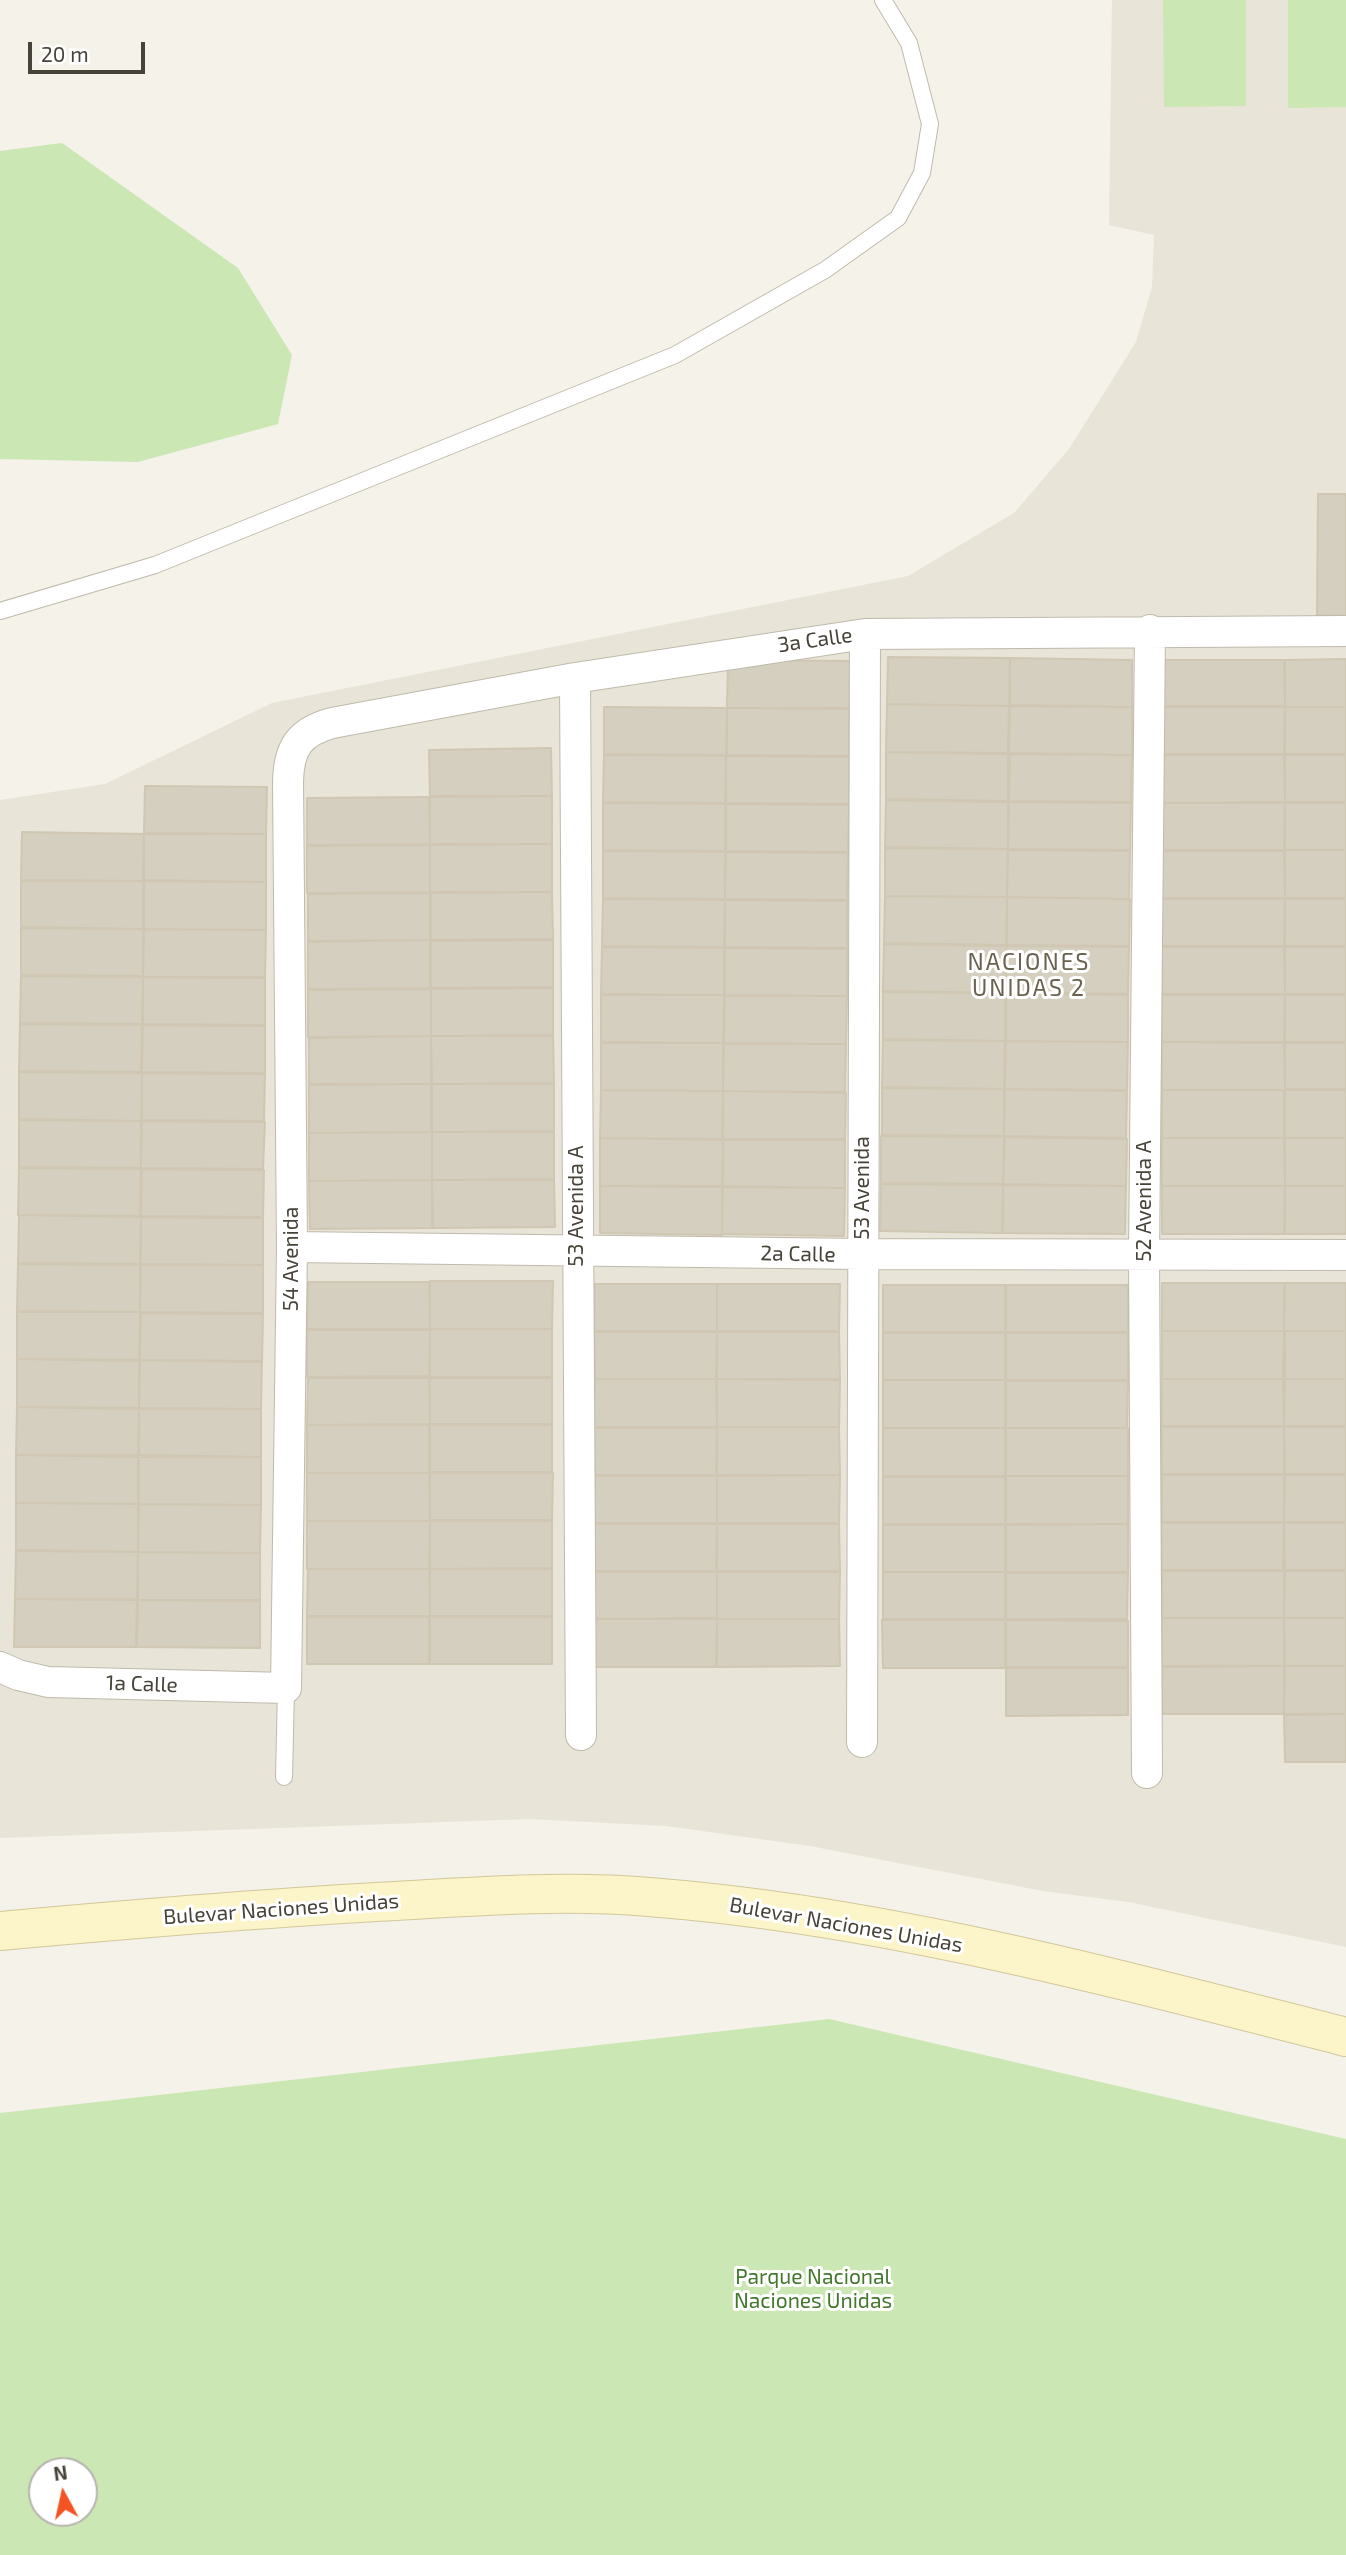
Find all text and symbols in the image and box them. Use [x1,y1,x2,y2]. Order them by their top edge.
scale bar [32,28,149,72]
text: 20 m [41,41,89,66]
street label: 3a Calle [776,622,854,658]
district label: NACIONES UNIDAS 2 [969,948,1089,1002]
street label: 53 Avenida [849,1136,875,1240]
street label: 52 Avenida A [1131,1140,1157,1262]
street label: 53 Avenida A [563,1145,589,1267]
street label: 54 Avenida [278,1207,304,1311]
street label: 2a Calle [760,1241,836,1267]
street label: 1a Calle [106,1670,178,1698]
street label: Bulevar Naciones Unidas [162,1888,400,1930]
street label: Bulevar Naciones Unidas [727,1892,965,1958]
park label: Parque Nacional Naciones Unidas [734,2264,892,2314]
north arrow [28,2457,98,2527]
text: N [52,2460,69,2485]

